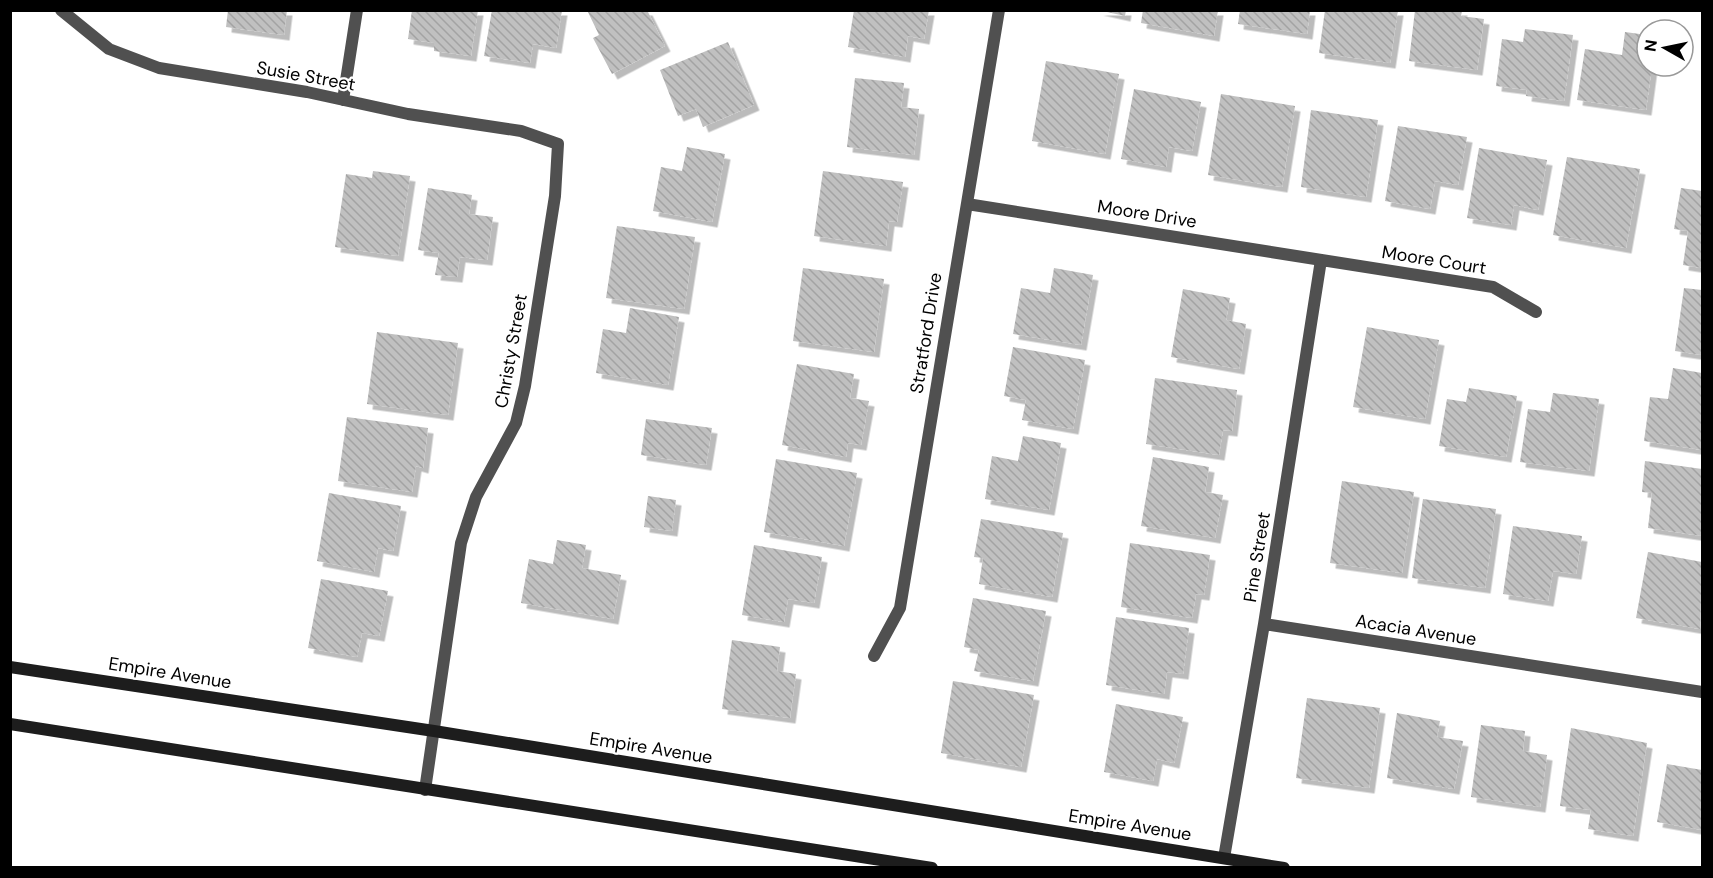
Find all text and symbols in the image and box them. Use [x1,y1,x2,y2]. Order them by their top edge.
north arrow [1635,18,1695,78]
text: N [1639,38,1662,53]
street label: Susie Street [255,55,357,97]
street label: Moore Drive [1096,194,1198,234]
street label: Moore Court [1380,240,1488,280]
street label: Stratford Drive [905,271,947,395]
street label: Christy Street [489,292,533,410]
street label: Pine Street [1238,510,1276,604]
street label: Acacia Avenue [1354,609,1478,651]
street label: Empire Avenue [107,651,233,695]
street label: Empire Avenue [588,726,714,770]
street label: Empire Avenue [1067,803,1193,847]

